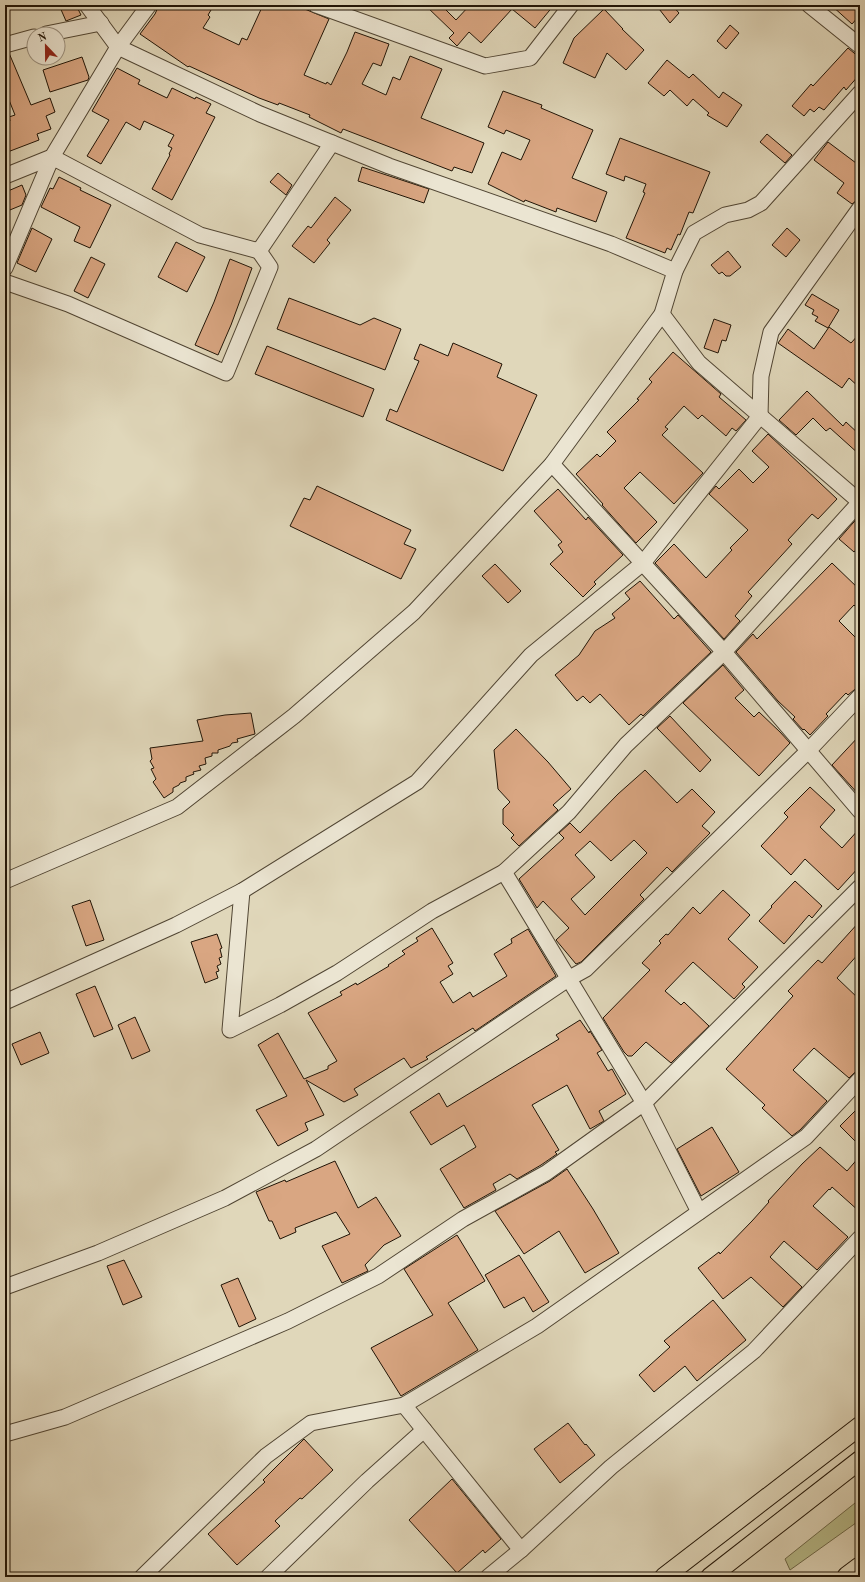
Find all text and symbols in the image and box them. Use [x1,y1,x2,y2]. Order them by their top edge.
north arrow [26,26,66,66]
text: N [37,31,49,45]

